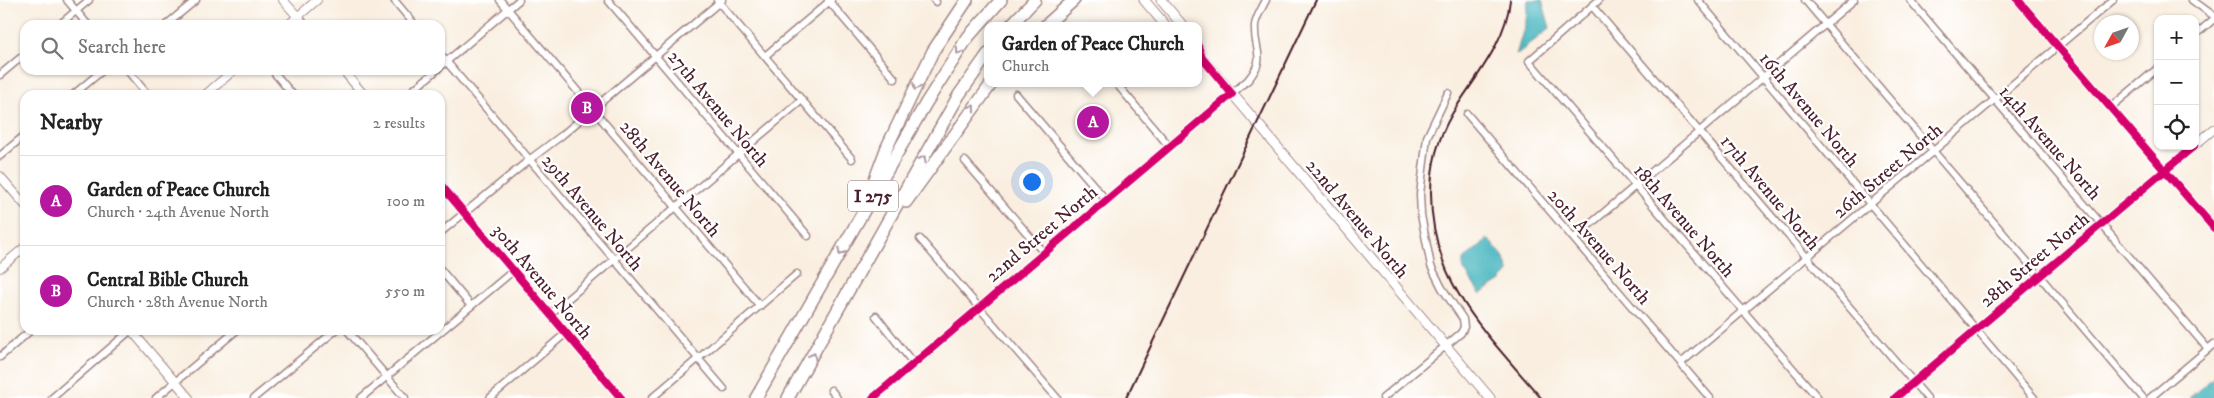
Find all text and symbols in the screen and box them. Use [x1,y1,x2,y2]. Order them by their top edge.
north arrow [2094,15,2139,60]
map controls [2154,15,2199,150]
button: + [2154,15,2199,60]
search box [20,20,445,75]
popup [984,22,1202,87]
text: Garden of Peace Church [1002,33,1184,56]
icon: search [38,34,66,62]
text: Search here [78,36,166,59]
one-way arrow [956,45,965,55]
street label: 27th Avenue North [662,46,773,172]
street label: 16th Avenue North [1754,48,1864,172]
text: Church [1002,56,1050,76]
button: − [2154,60,2199,105]
street label: 14th Avenue North [1994,81,2106,205]
one-way arrow [912,82,922,91]
pin: B [571,89,603,127]
pin: A [1077,103,1109,141]
one-way arrow [967,105,975,114]
button: locate [2154,105,2199,150]
text: Nearby [40,110,102,136]
text: 2 results [373,113,425,133]
street label: 28th Avenue North [614,116,725,242]
street label: 26th Street North [1829,119,1947,224]
street label: 17th Avenue North [1715,131,1825,255]
street label: 29th Avenue North [536,150,647,276]
street label: 22nd Avenue North [1300,155,1413,283]
one-way arrow [916,156,926,165]
street label: 18th Avenue North [1628,159,1739,283]
your location [1019,169,1045,195]
text: Garden of Peace Church [87,179,270,202]
road number: I 275 [848,180,898,212]
street label: 22nd Street North [981,181,1102,288]
street label: 20th Avenue North [1542,184,1655,310]
text: A [51,191,61,211]
text: 100 m [387,191,425,211]
text: Church · 24th Avenue North [87,202,269,222]
street label: 28th Street North [1976,208,2094,313]
street label: 30th Avenue North [487,219,597,344]
one-way arrow [838,246,848,255]
text: Central Bible Church [87,269,248,292]
text: B [51,281,61,301]
text: 550 m [385,281,425,301]
text: Church · 28th Avenue North [87,292,268,312]
one-way arrow [807,352,817,361]

